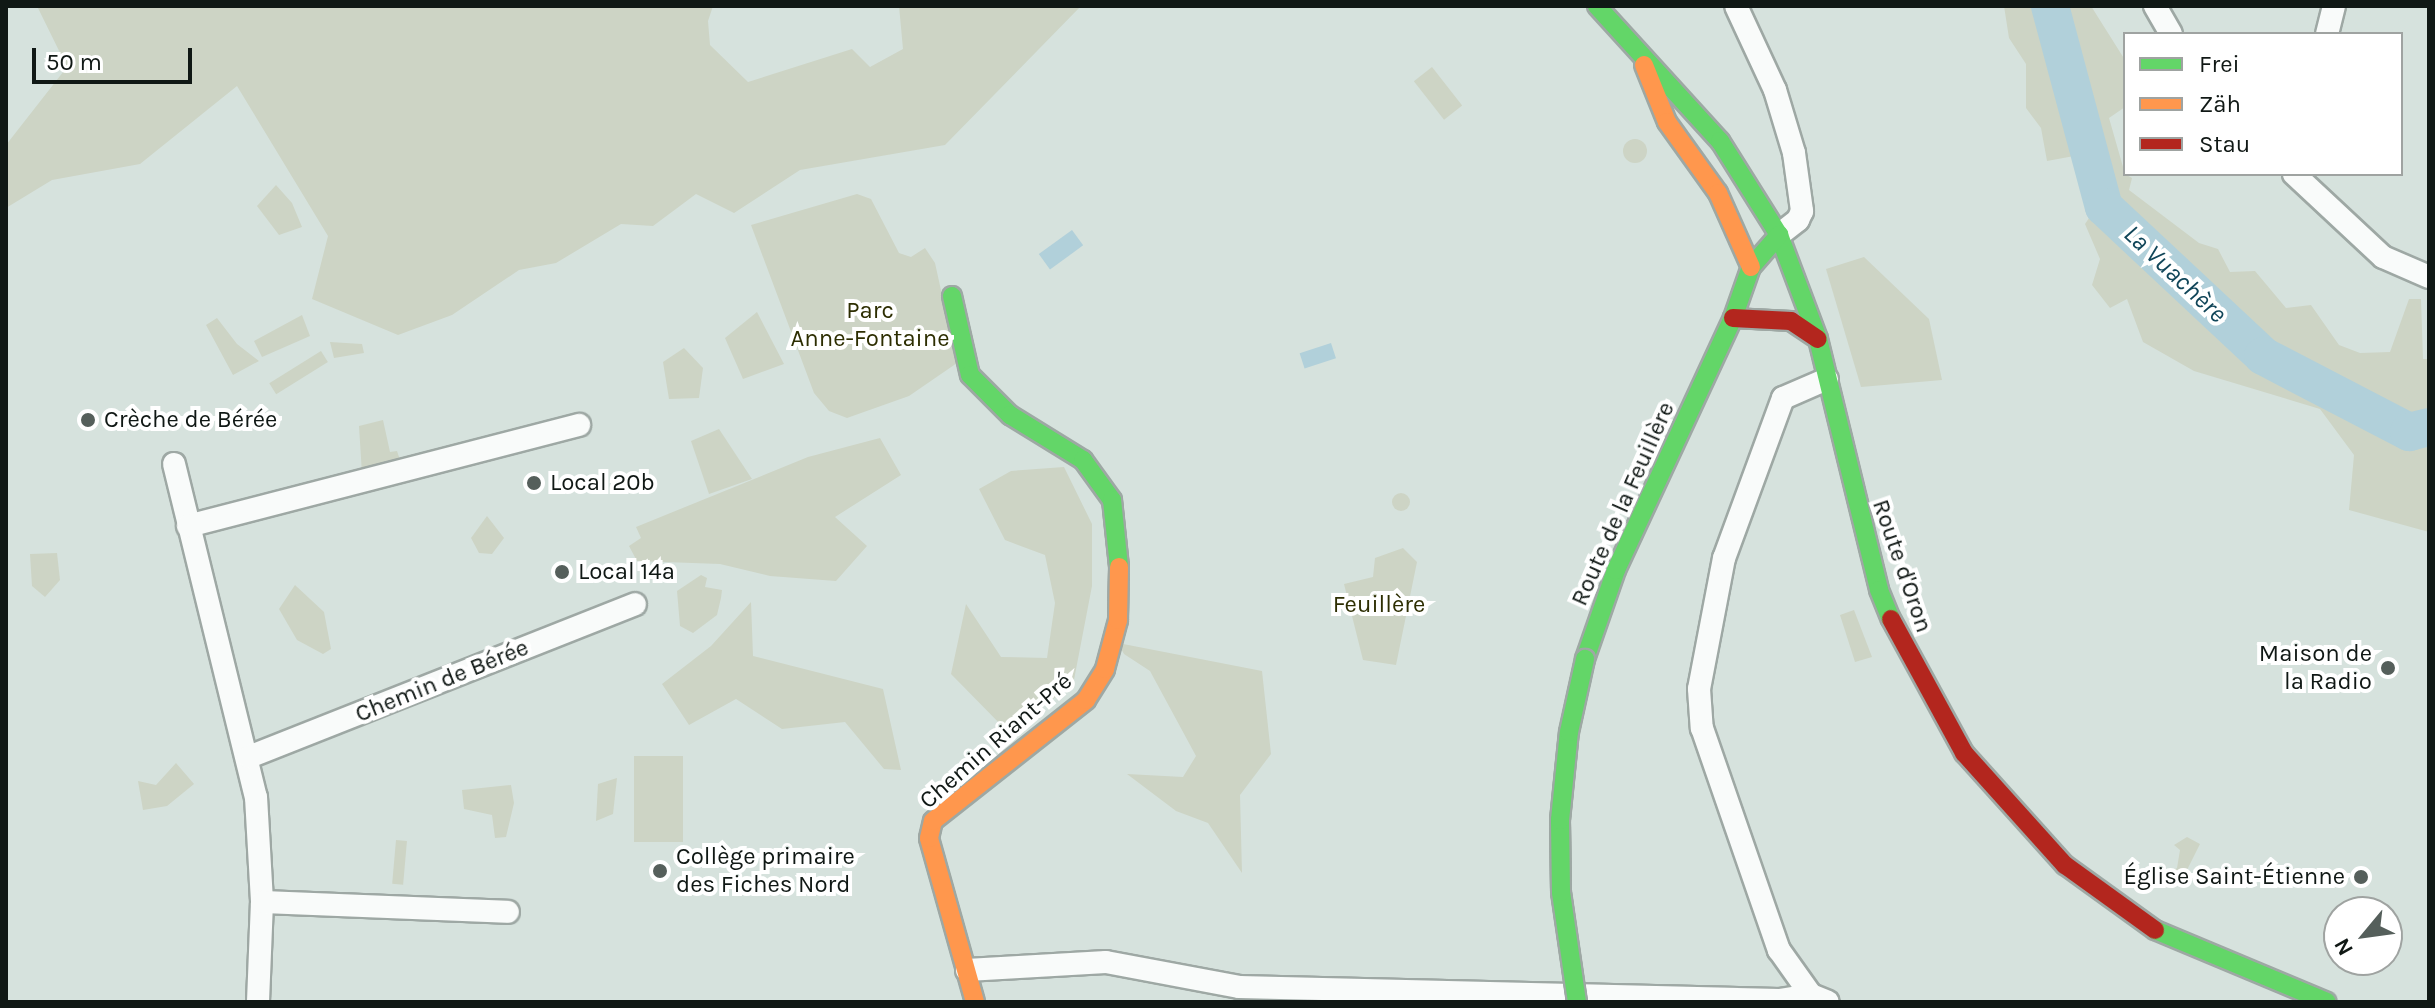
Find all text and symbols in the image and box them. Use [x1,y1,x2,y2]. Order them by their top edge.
scale bar [36,32,196,82]
legend [2123,32,2403,176]
text: 50 m [46,48,102,76]
text: Frei [2199,50,2240,78]
text: Zäh [2199,90,2241,118]
text: Stau [2199,130,2250,158]
water label: La Vuachère [2117,219,2233,329]
park label: Parc Anne-Fontaine [790,297,950,353]
street label: Route de la Feuillère [1565,398,1681,610]
place label: Crèche de Bérée [104,406,277,434]
marker: Crèche de Bérée [79,411,97,429]
place label: Local 20b [550,469,655,497]
marker: Local 20b [525,474,543,492]
street label: Route d'Oron [1866,496,1938,636]
place label: Local 14a [578,558,675,586]
marker: Local 14a [553,563,571,581]
park label: Feuillère [1333,591,1425,619]
street label: Chemin de Bérée [351,633,533,729]
place label: Maison de la Radio [2259,640,2372,696]
marker: Maison de la Radio [2379,659,2397,677]
street label: Chemin Riant-Pré [914,667,1078,815]
place label: Collège primaire des Fiches Nord [676,843,855,899]
marker: Collège primaire des Fiches Nord [651,862,669,880]
place label: Église Saint-Étienne [2123,863,2345,891]
marker: Église Saint-Étienne [2352,868,2370,886]
north arrow [2323,896,2403,976]
text: N [2329,933,2359,960]

